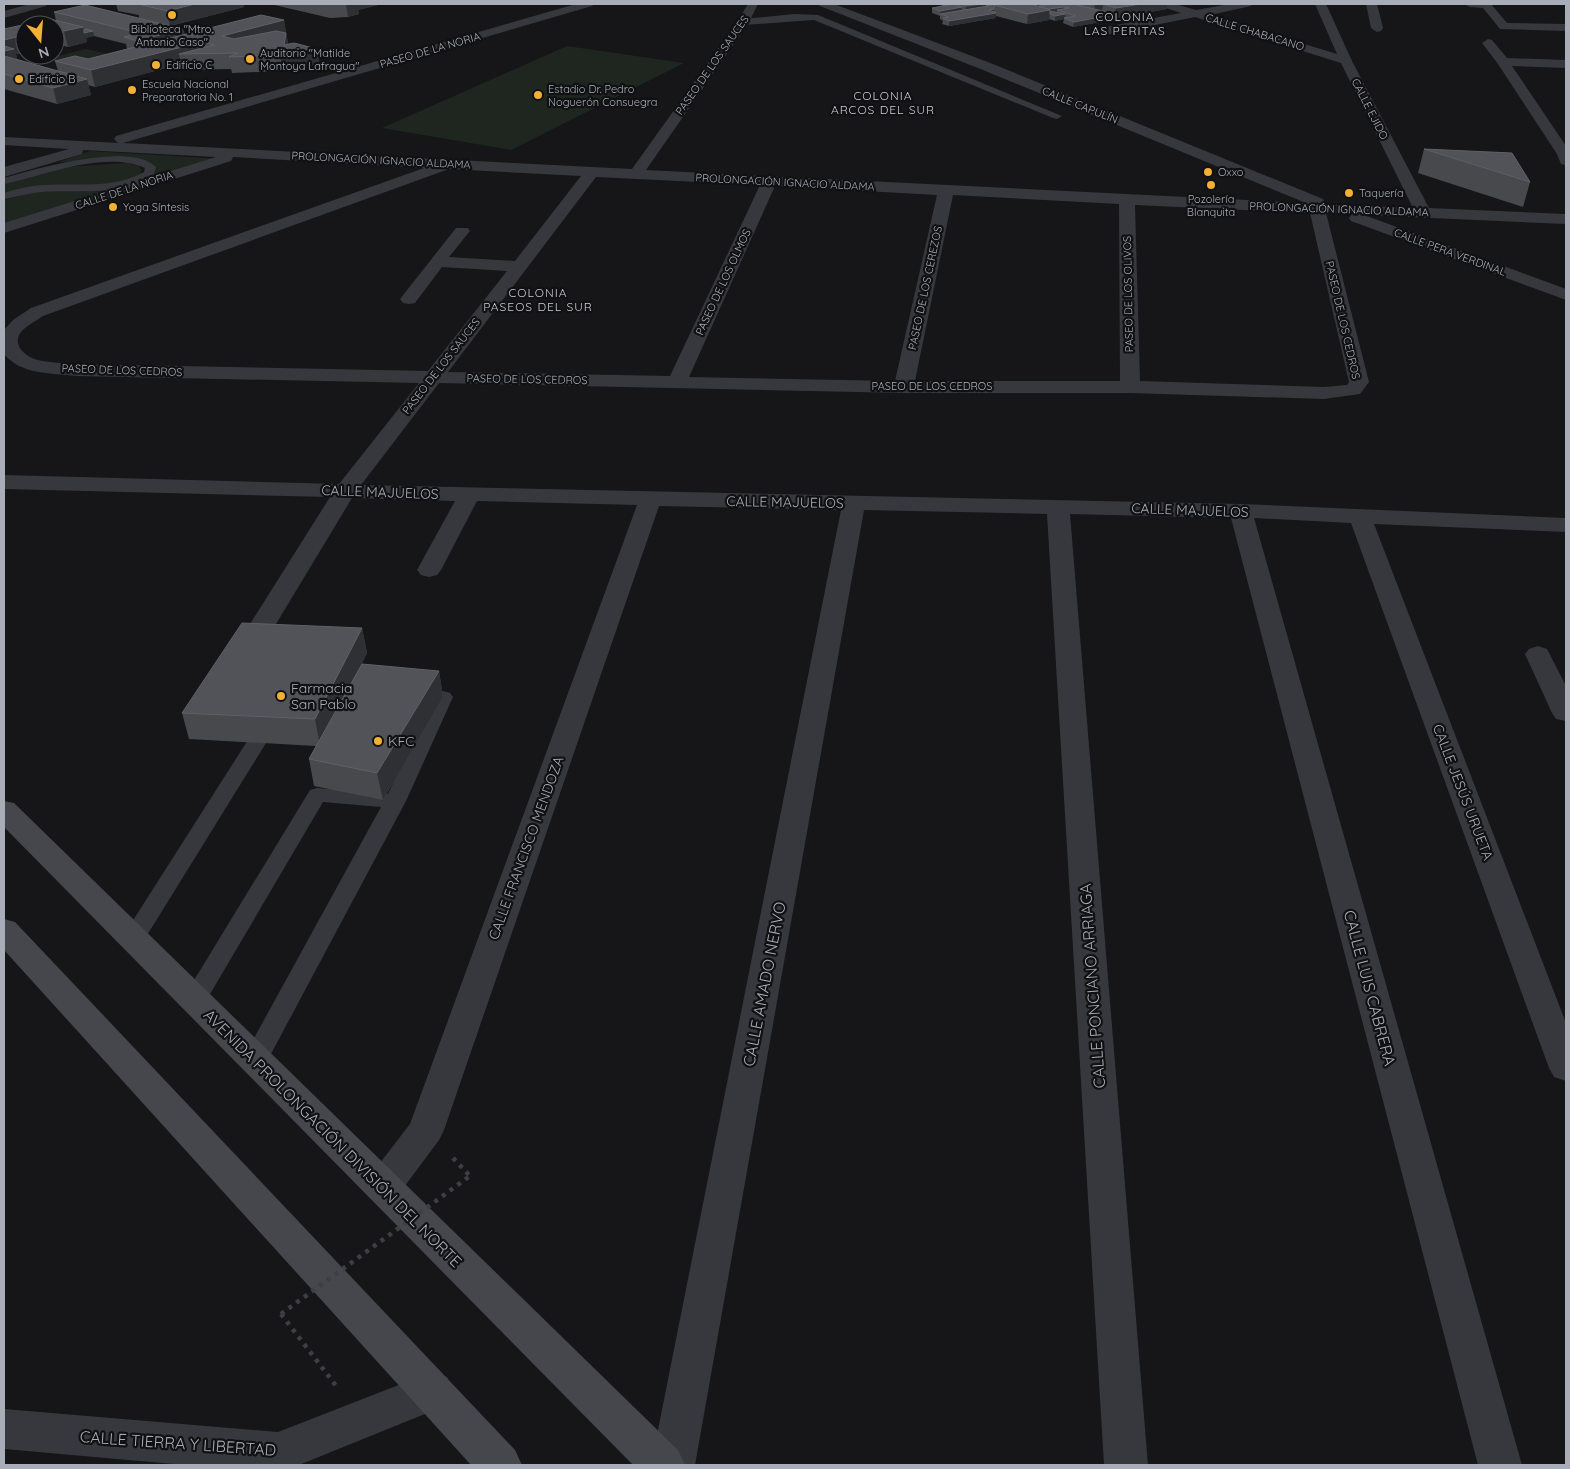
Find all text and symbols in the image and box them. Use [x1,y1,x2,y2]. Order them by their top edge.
marker: Biblioteca "Mtro. Antonio Caso" [166,9,178,21]
district label: COLONIA LAS PERITAS [1084,9,1166,38]
street label: CALLE CHABACANO [1204,10,1306,54]
street label: PASEO DE LOS SAUCES [672,13,752,117]
north arrow [15,15,65,65]
place label: Biblioteca "Mtro. Antonio Caso" [131,22,213,49]
street label: PASEO DE LA NORIA [378,29,482,71]
text: N [36,42,51,63]
place label: Auditorio "Matilde Montoya Lafragua" [260,46,360,73]
marker: Auditorio "Matilde Montoya Lafragua" [244,53,256,65]
place label: Edificio C [166,58,212,72]
marker: Edificio C [150,59,162,71]
place label: Edificio B [29,72,75,86]
marker: Edificio B [13,73,25,85]
street label: CALLE EJIDO [1349,76,1391,142]
place label: Escuela Nacional Preparatoria No. 1 [142,77,233,104]
place label: Estadio Dr. Pedro Noguerón Consuegra [548,82,658,109]
street label: CALLE CAPULÍN [1040,83,1120,127]
marker: Escuela Nacional Preparatoria No. 1 [126,84,138,96]
district label: COLONIA ARCOS DEL SUR [831,88,935,117]
marker: Estadio Dr. Pedro Noguerón Consuegra [532,89,544,101]
street label: PROLONGACIÓN IGNACIO ALDAMA [291,148,471,172]
place label: Oxxo [1218,165,1244,179]
marker: Oxxo [1202,166,1214,178]
street label: CALLE DE LA NORIA [73,168,175,212]
street label: PROLONGACIÓN IGNACIO ALDAMA [695,170,875,194]
marker: Pozolería Blanquita [1205,179,1217,191]
place label: Taquería [1359,186,1404,200]
marker: Taquería [1343,187,1355,199]
place label: Pozolería Blanquita [1187,192,1235,219]
street label: PROLONGACIÓN IGNACIO ALDAMA [1249,199,1429,219]
place label: Yoga Síntesis [123,200,189,214]
marker: Yoga Síntesis [107,201,119,213]
street label: PASEO DE LOS CEREZOS [905,225,945,351]
street label: CALLE PERA VERDINAL [1392,225,1508,279]
street label: PASEO DE LOS OLMOS [692,227,754,337]
street label: PASEO DE LOS OLIVOS [1120,236,1136,352]
street label: PASEO DE LOS CEDROS [1323,260,1363,380]
district label: COLONIA PASEOS DEL SUR [483,285,593,314]
street label: PASEO DE LOS SAUCES [399,315,483,417]
street label: PASEO DE LOS CEDROS [61,361,183,379]
street label: PASEO DE LOS CEDROS [466,371,588,387]
street label: PASEO DE LOS CEDROS [872,379,992,393]
street label: CALLE MAJUELOS [321,481,439,503]
street label: CALLE MAJUELOS [726,492,844,512]
street label: CALLE MAJUELOS [1131,499,1249,521]
place label: Farmacia San Pablo [291,679,356,713]
marker: Farmacia San Pablo [275,690,287,702]
street label: CALLE JESÚS URUETA [1429,721,1497,863]
place label: KFC [388,732,414,750]
marker: KFC [372,735,384,747]
street label: CALLE FRANCISCO MENDOZA [484,754,568,942]
street label: CALLE PONCIANO ARRIAGA [1075,883,1109,1089]
street label: CALLE AMADO NERVO [738,900,790,1068]
street label: CALLE LUIS CABRERA [1340,908,1400,1068]
street label: AVENIDA PROLONGACIÓN DIVISIÓN DEL NORTE [200,1005,466,1271]
street label: CALLE TIERRA Y LIBERTAD [79,1426,277,1460]

